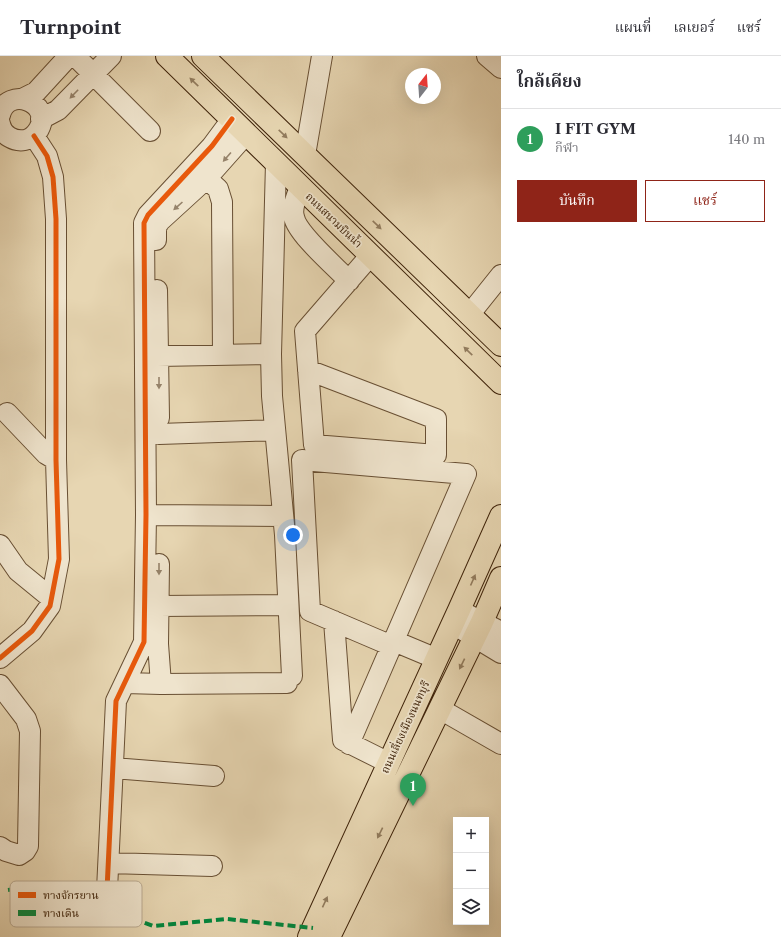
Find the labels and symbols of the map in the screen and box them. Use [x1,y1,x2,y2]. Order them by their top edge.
north arrow [405,68,441,104]
one-way arrow [189,78,199,87]
one-way arrow [69,89,79,99]
one-way arrow [278,129,288,139]
one-way arrow [222,152,231,162]
street label: ถนนสนามบินน้ำ [303,189,366,251]
one-way arrow [172,201,183,210]
one-way arrow [372,220,382,230]
one-way arrow [463,346,473,356]
one-way arrow [156,377,162,390]
your location [283,525,303,545]
one-way arrow [156,563,162,576]
one-way arrow [470,574,476,586]
one-way arrow [458,658,465,670]
street label: ถนนเลี่ยงเมืองนนทบุรี [377,678,433,776]
pin: 1 [400,773,426,806]
one-way arrow [377,827,383,839]
legend [10,881,142,927]
text: ทางจักรยาน [43,888,99,902]
one-way arrow [322,896,328,907]
text: ทางเดิน [43,906,79,920]

